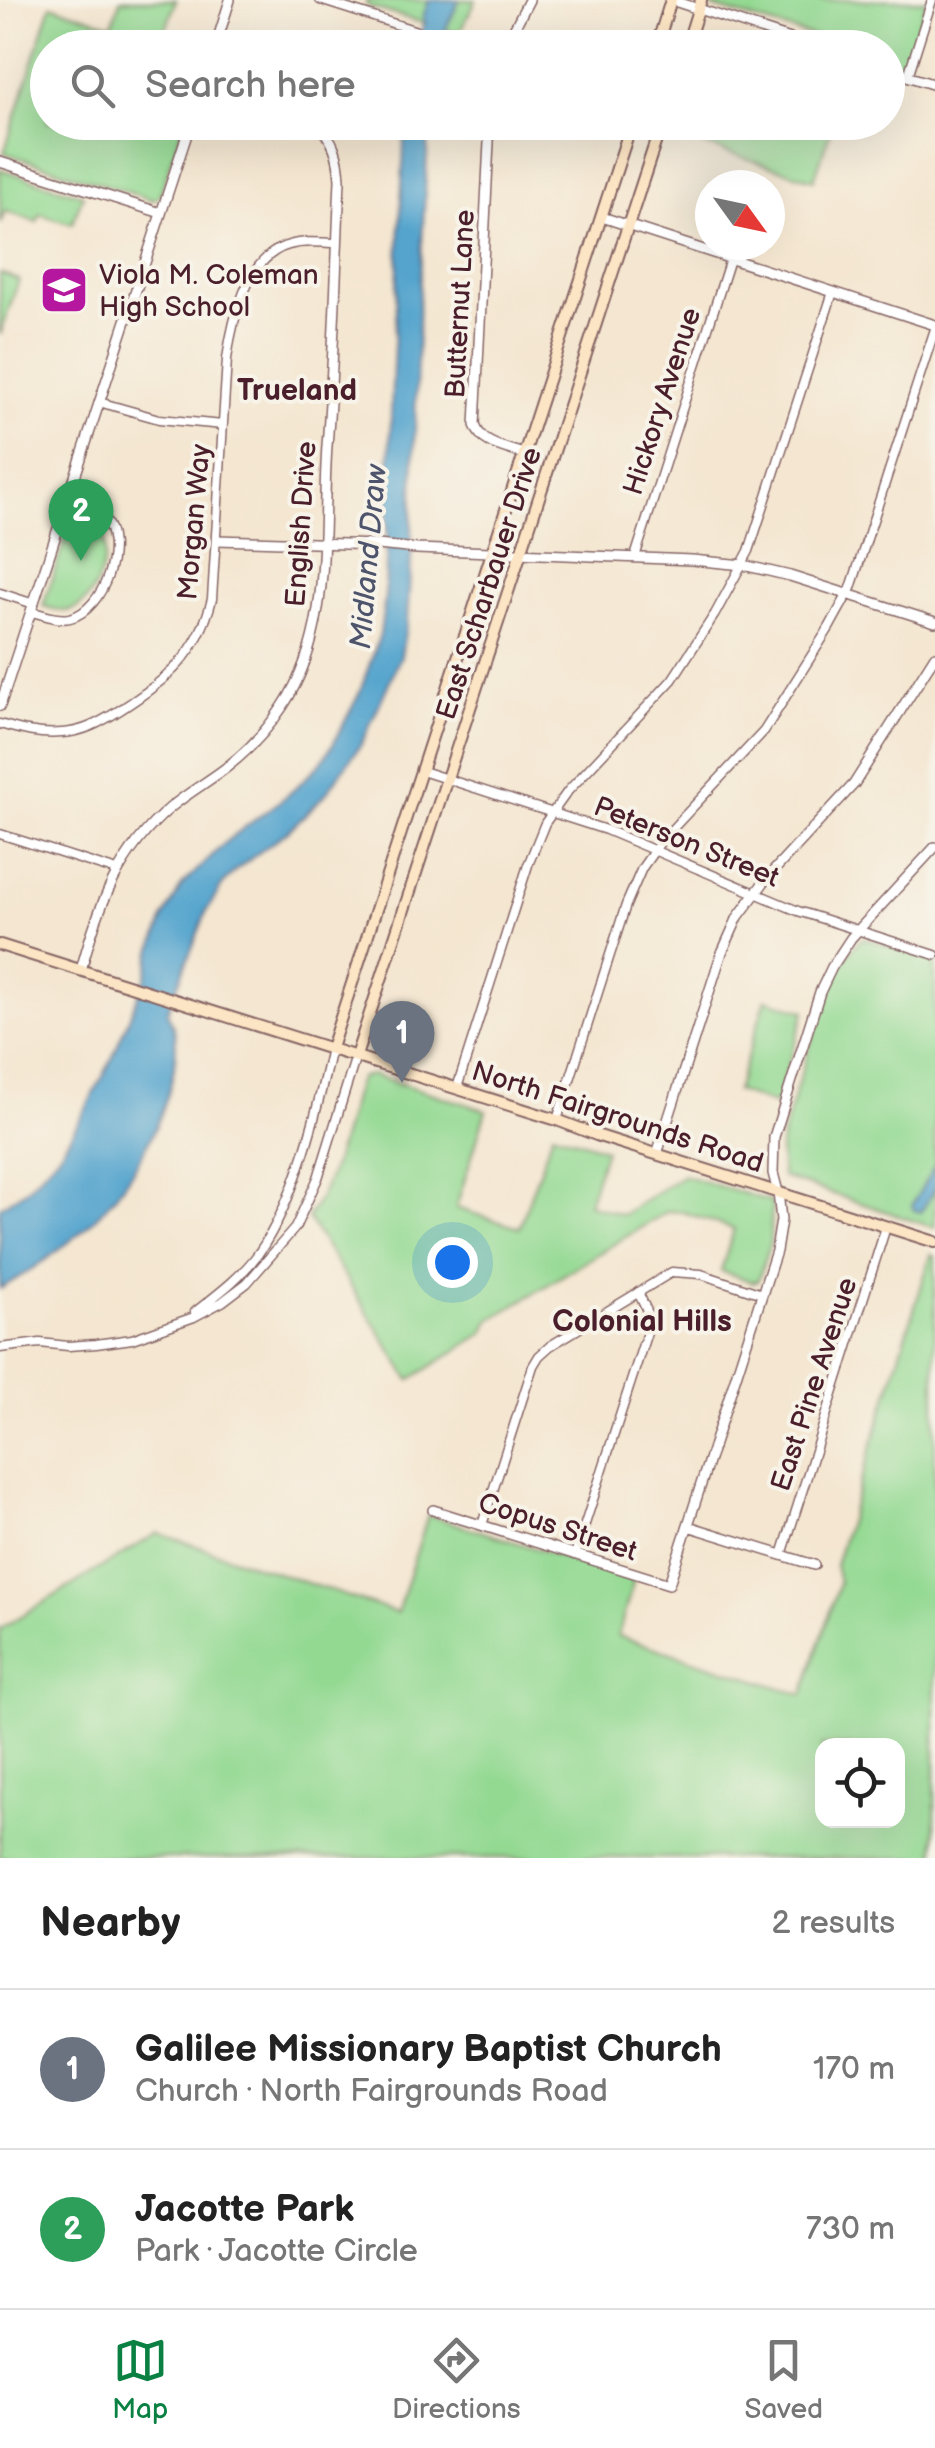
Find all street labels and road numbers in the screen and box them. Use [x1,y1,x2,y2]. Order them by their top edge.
street label: Butternut Lane [439,209,482,399]
street label: Hickory Avenue [617,304,708,499]
street label: English Drive [279,440,324,608]
street label: Morgan Way [171,442,218,601]
street label: East Scharbauer Drive [430,443,549,724]
street label: Peterson Street [589,790,784,895]
street label: North Fairgrounds Road [468,1055,768,1180]
street label: East Pine Avenue [764,1274,864,1495]
street label: Copus Street [474,1486,642,1569]

